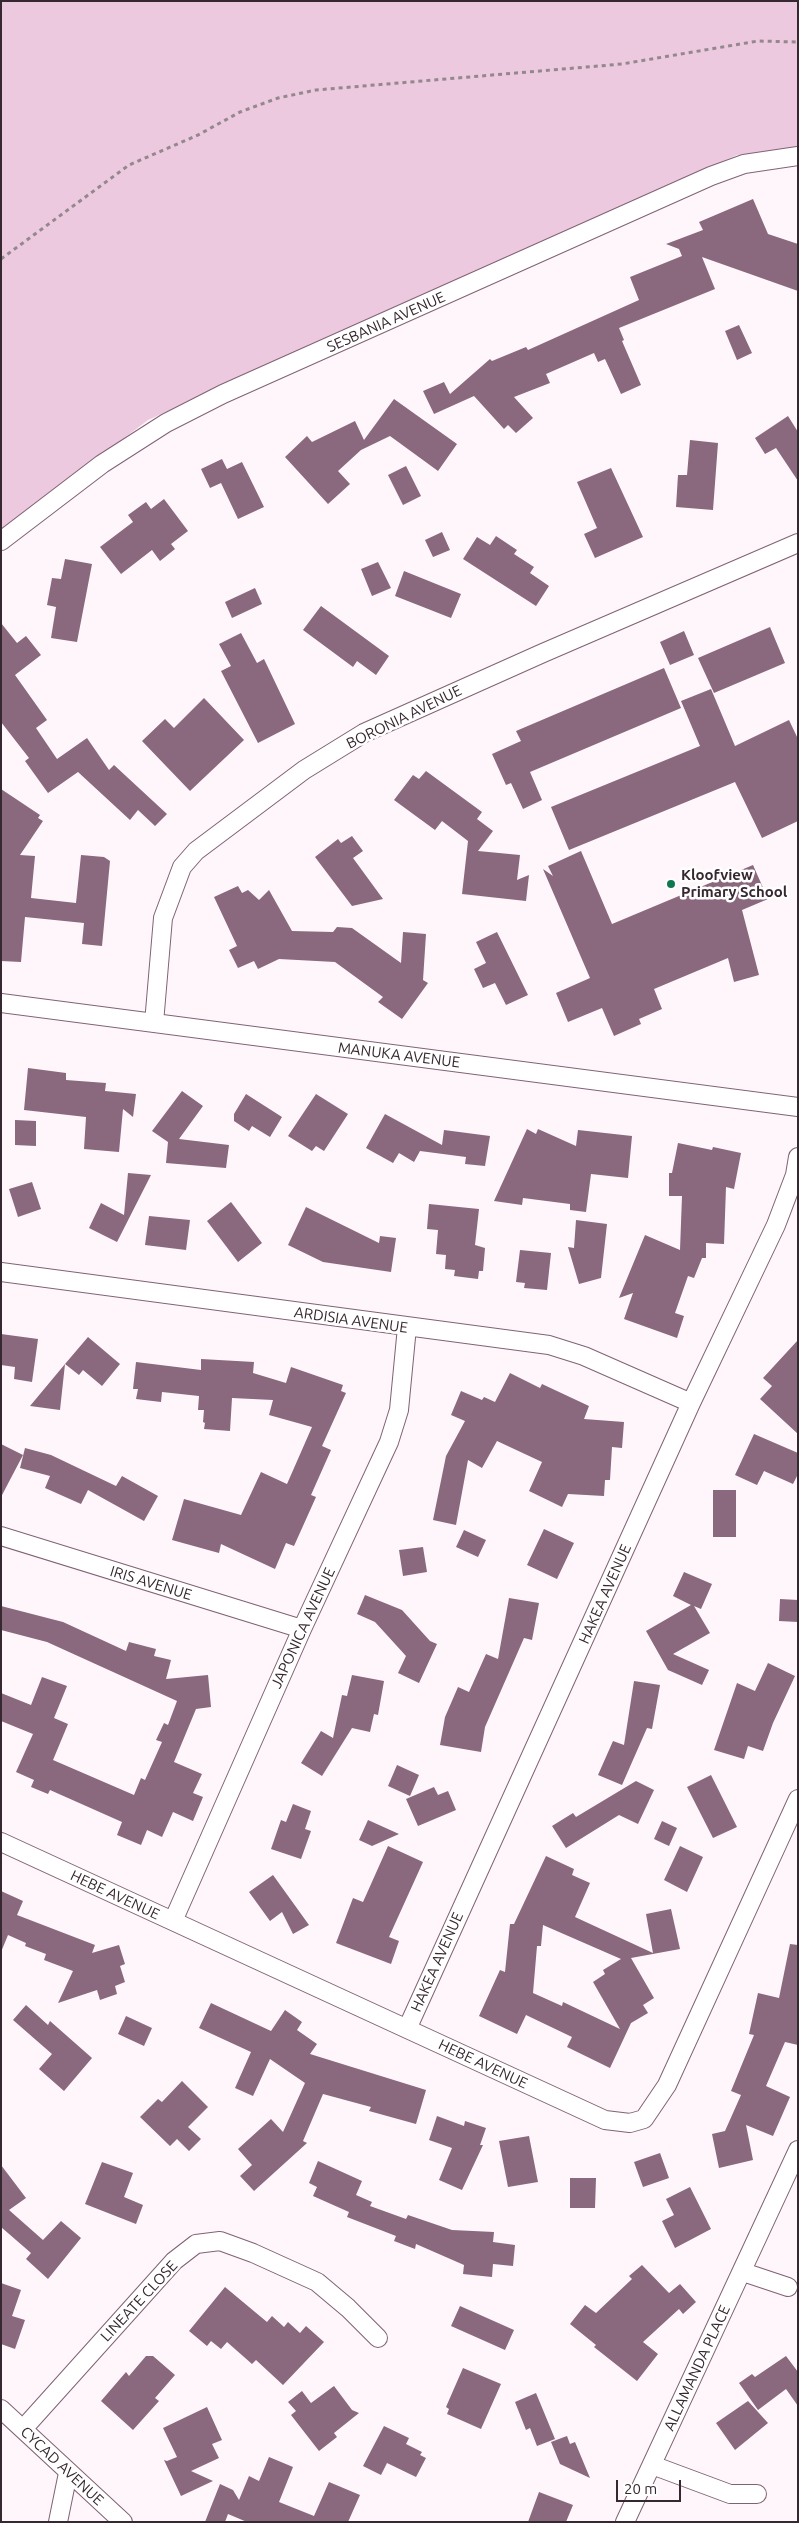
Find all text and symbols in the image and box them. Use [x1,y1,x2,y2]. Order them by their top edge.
street label: SESBANIA AVENUE [324,288,448,356]
street label: BORONIA AVENUE [343,681,465,753]
place label: Kloofview Primary School [681,866,787,901]
marker: Kloofview Primary School [665,878,677,890]
street label: MANUKA AVENUE [337,1039,461,1071]
street label: ARDISIA AVENUE [293,1303,409,1337]
street label: HAKEA AVENUE [575,1541,635,1647]
street label: IRIS AVENUE [108,1562,194,1604]
street label: JAPONICA AVENUE [267,1565,339,1691]
street label: HEBE AVENUE [67,1866,163,1924]
street label: HAKEA AVENUE [407,1909,467,2015]
street label: HEBE AVENUE [435,2035,531,2093]
street label: LINEATE CLOSE [97,2257,181,2345]
street label: ALLAMANDA PLACE [660,2302,734,2434]
street label: CYCAD AVENUE [17,2423,107,2509]
scale bar [619,2470,684,2502]
text: 20 m [624,2480,657,2497]

